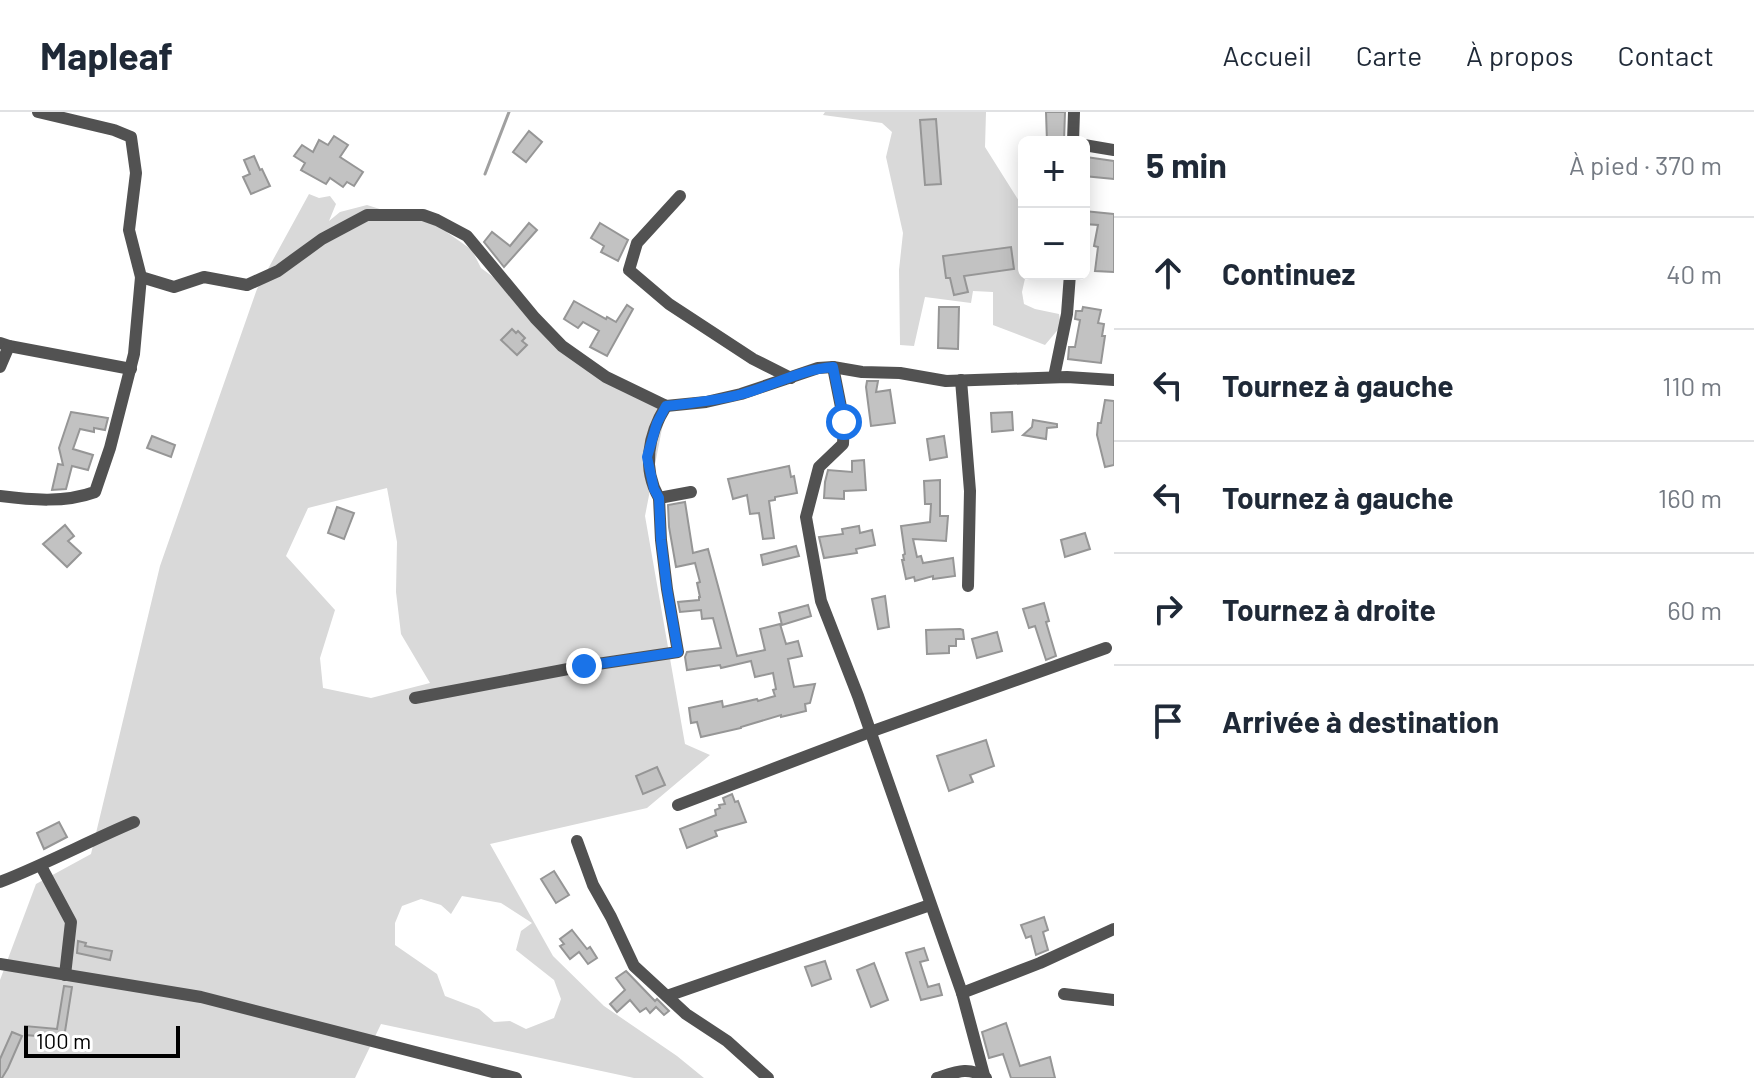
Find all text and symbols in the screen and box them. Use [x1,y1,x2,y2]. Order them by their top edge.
text: Mapleaf [40,32,173,78]
text: Accueil [1222,38,1312,72]
text: Carte [1356,38,1422,72]
text: À propos [1466,38,1573,72]
text: Contact [1617,38,1714,72]
map controls [1018,136,1090,280]
button: + [1018,136,1090,208]
text: 5 min [1146,144,1227,185]
text: À pied · 370 m [1569,149,1722,180]
button: − [1018,208,1090,280]
icon: ahead [1146,251,1190,295]
text: Continuez [1222,255,1355,291]
text: 40 m [1666,258,1722,289]
icon: left [1146,363,1190,407]
text: Tournez à gauche [1222,367,1454,403]
text: 110 m [1662,370,1722,401]
route start [826,404,862,440]
icon: left [1146,475,1190,519]
text: Tournez à gauche [1222,479,1454,515]
text: 160 m [1658,482,1722,513]
icon: right [1146,587,1190,631]
text: Tournez à droite [1222,591,1436,627]
text: 60 m [1667,594,1722,625]
route end [566,648,602,684]
icon: arrive [1146,699,1190,743]
text: Arrivée à destination [1222,703,1499,739]
scale bar [24,1022,180,1058]
text: 100 m [36,1027,91,1053]

